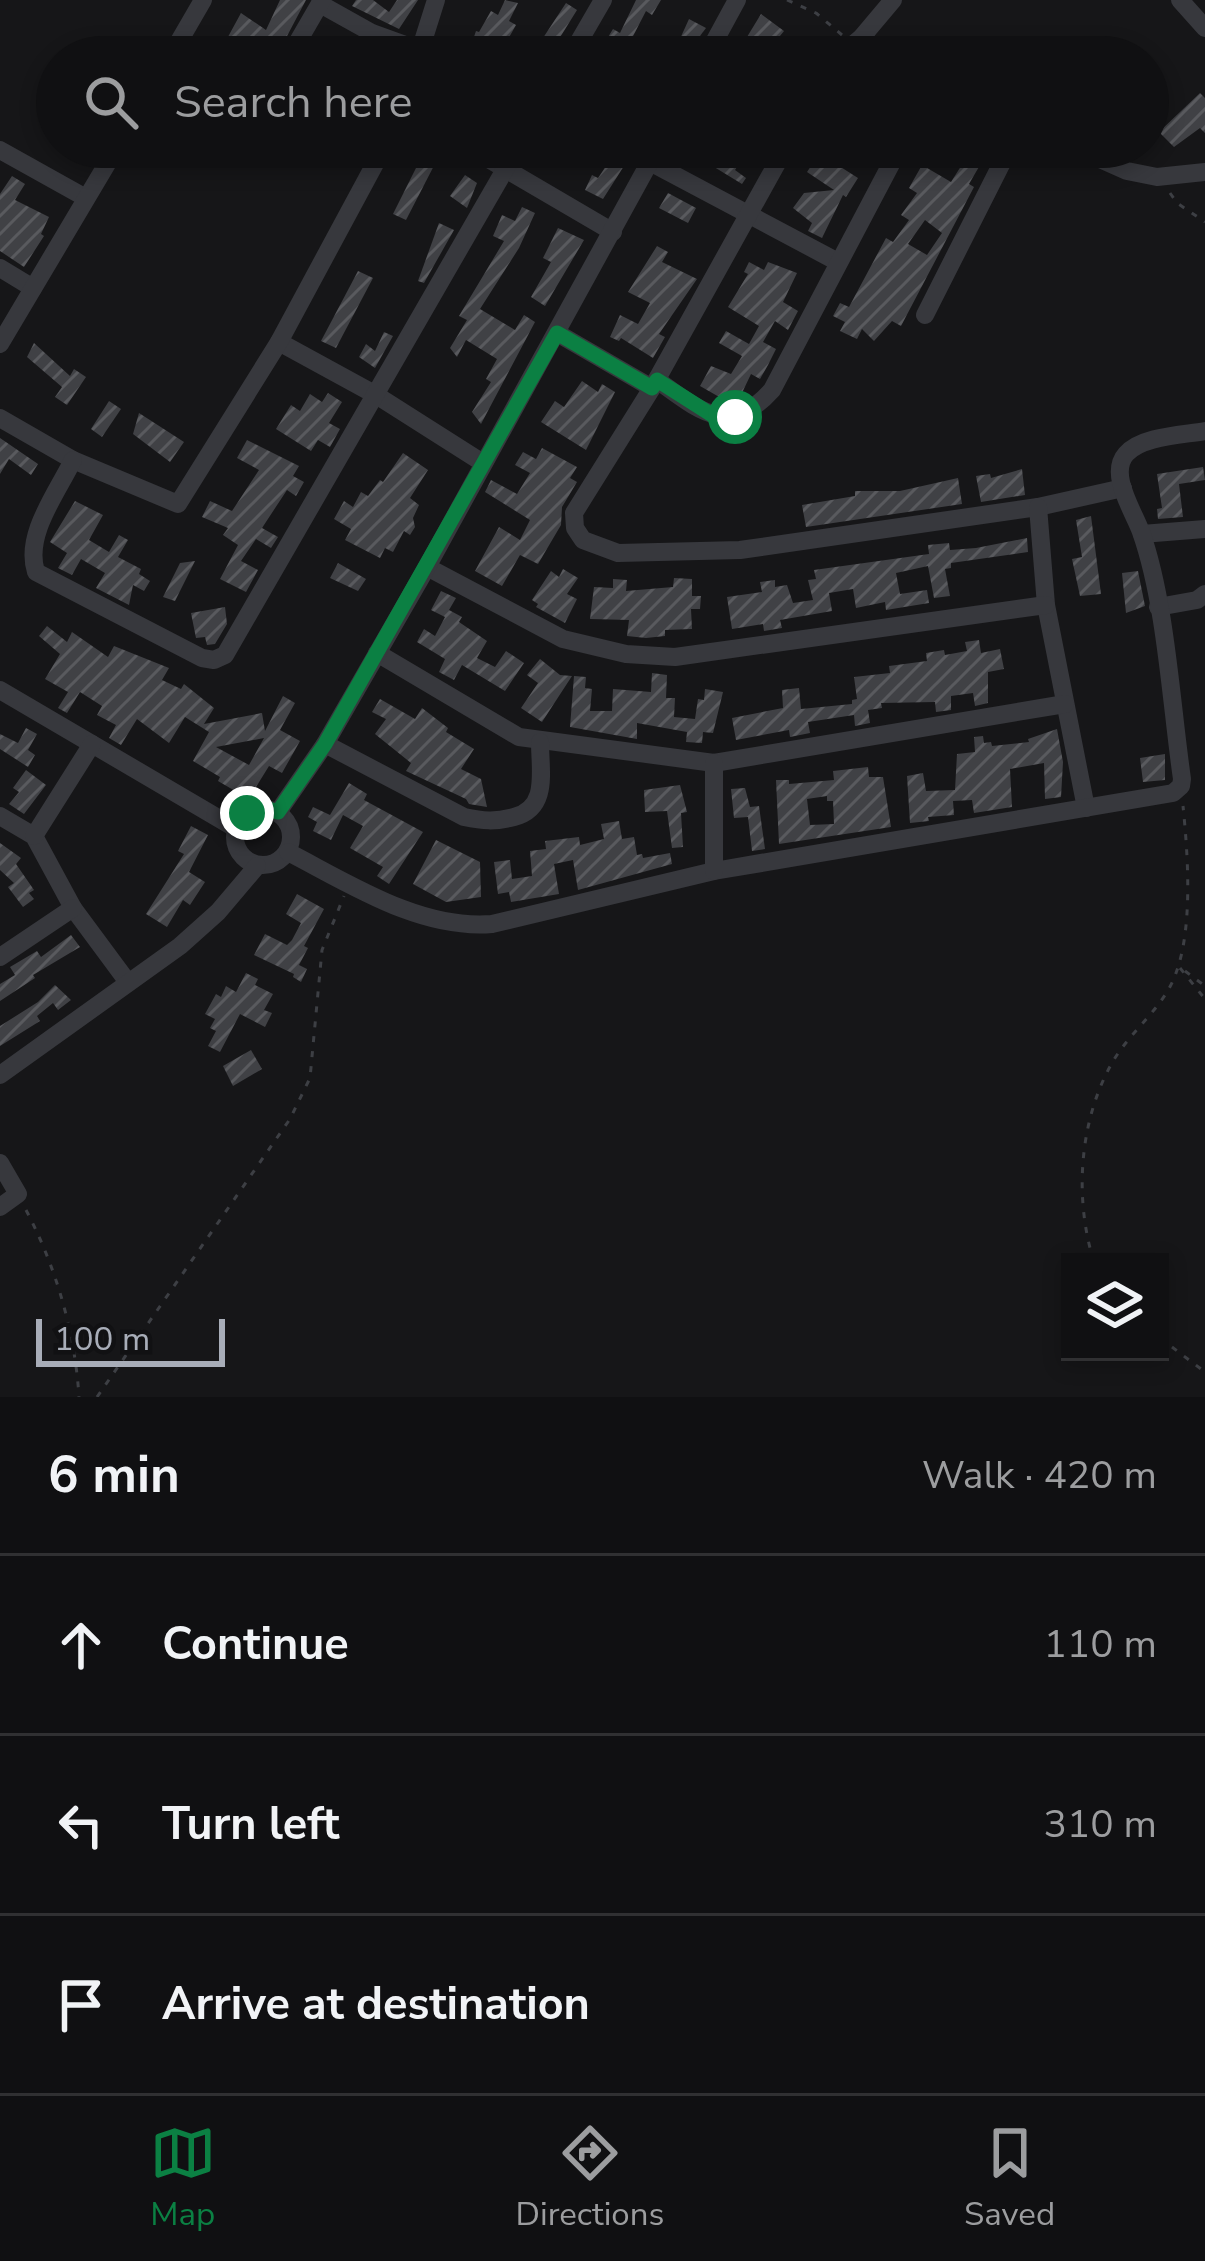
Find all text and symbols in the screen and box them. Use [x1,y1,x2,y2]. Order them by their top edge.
search box [36,36,1169,168]
icon: search [78,69,144,135]
text: Search here [174,72,413,133]
route start [708,390,762,444]
route end [220,786,274,840]
map controls [1061,1253,1169,1361]
button: layers [1061,1253,1169,1361]
scale bar [36,1313,225,1366]
text: 100 m [54,1317,150,1362]
text: 6 min [48,1440,180,1510]
text: Walk · 420 m [922,1449,1157,1502]
icon: ahead [48,1612,114,1678]
text: Continue [162,1614,349,1675]
text: 110 m [1043,1618,1157,1671]
icon: left [48,1792,114,1858]
text: Turn left [162,1794,340,1855]
text: 310 m [1043,1798,1157,1851]
icon: arrive [48,1972,114,2038]
text: Arrive at destination [162,1974,590,2035]
tab: Map [150,2120,216,2237]
tab: Directions [516,2120,664,2237]
tab: Saved [964,2120,1055,2237]

